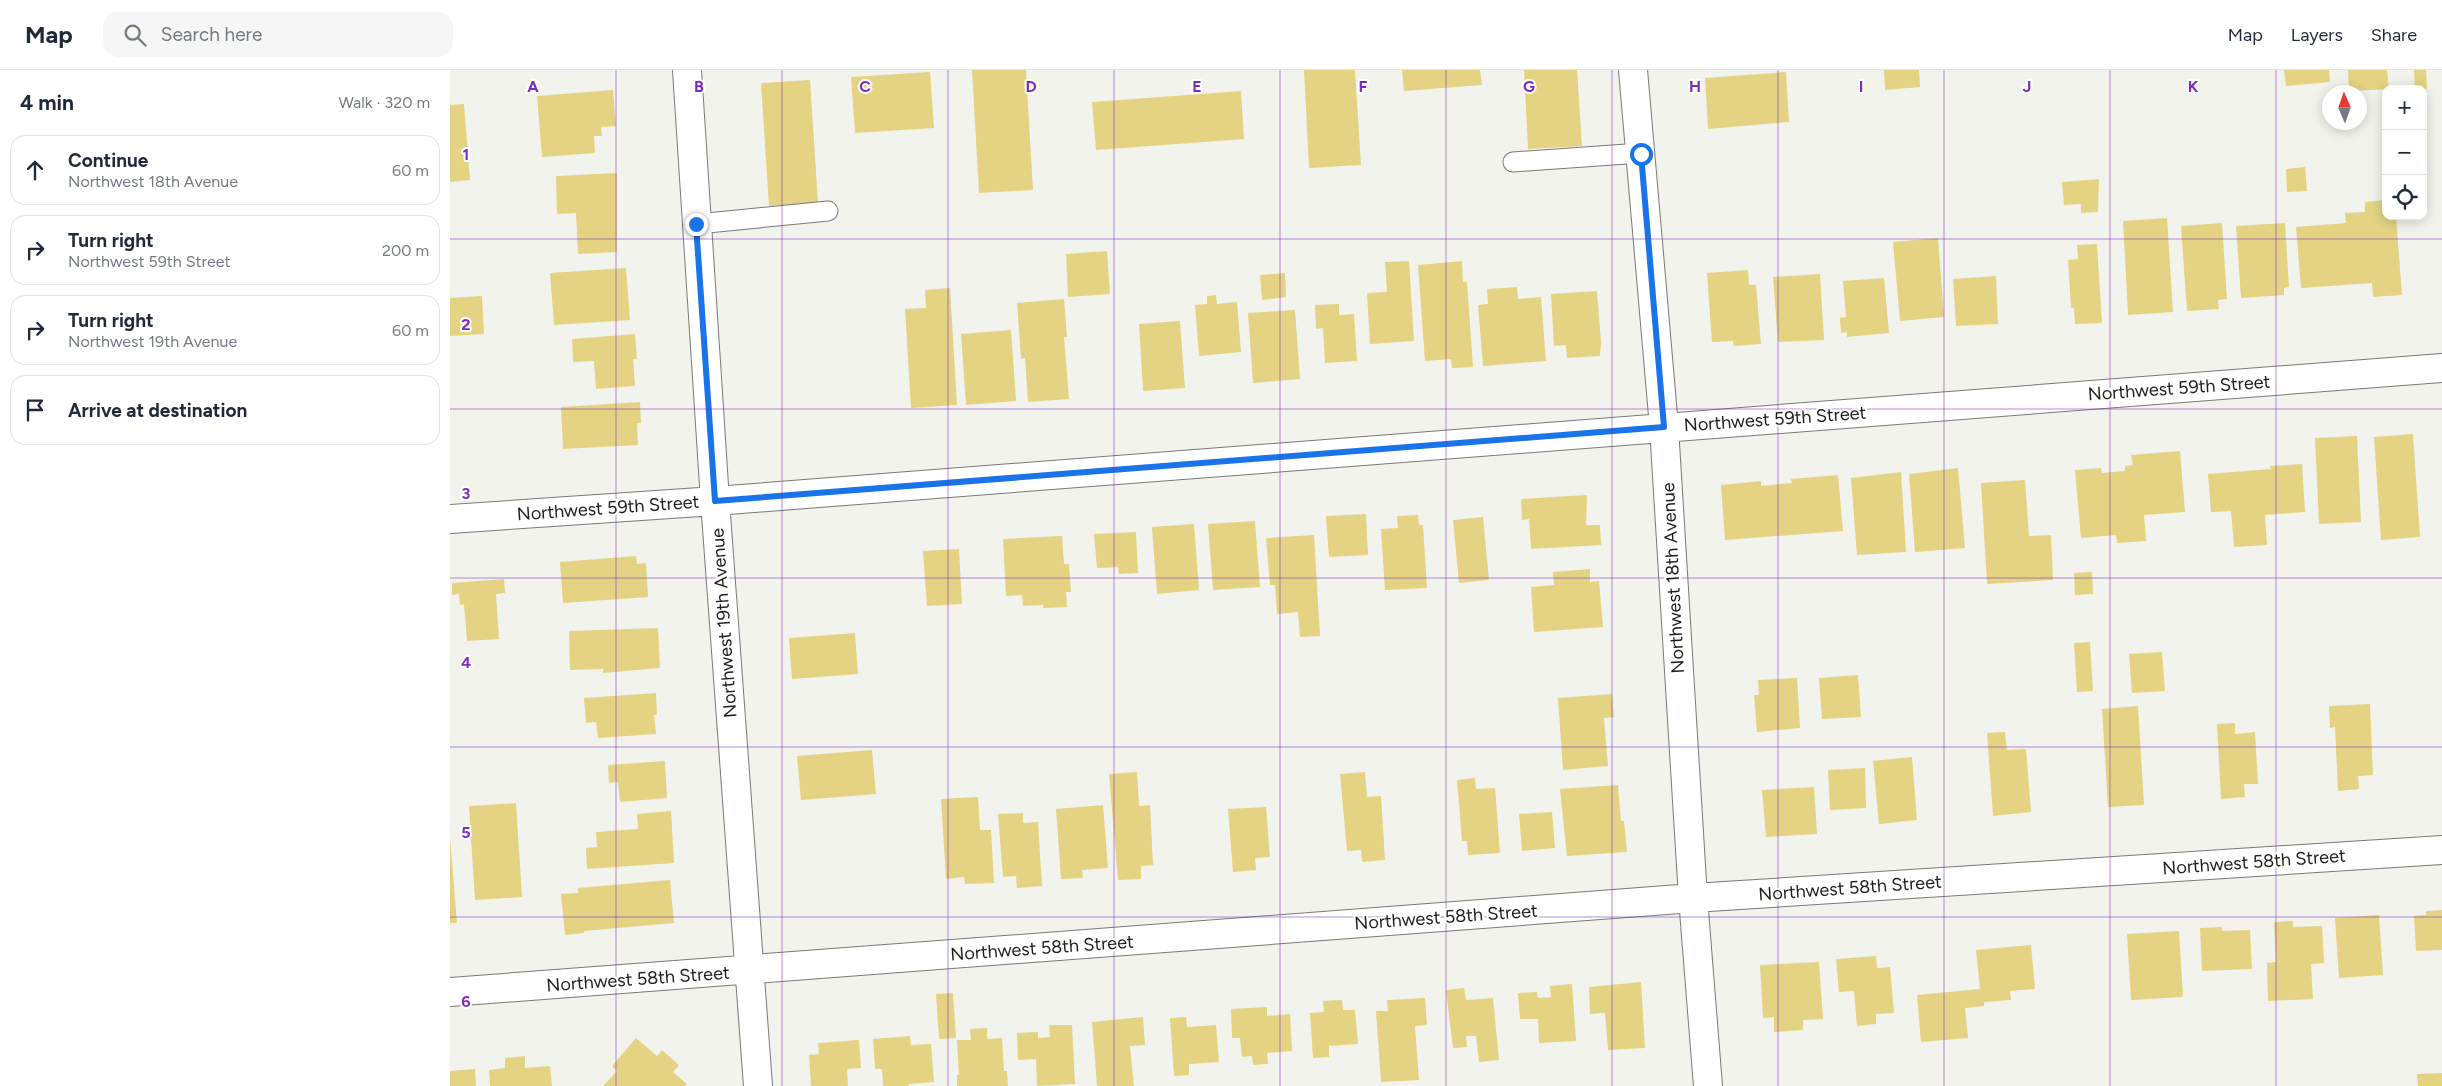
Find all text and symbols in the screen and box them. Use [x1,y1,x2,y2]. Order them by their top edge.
search box [103,12,453,57]
text: Map [25,20,73,49]
icon: search [121,21,149,49]
text: Search here [161,23,262,46]
text: Map [2228,24,2263,46]
text: Layers [2291,24,2343,46]
text: Share [2371,24,2417,46]
text: A [527,77,539,96]
text: B [694,77,704,96]
text: C [859,77,871,96]
text: D [1025,77,1037,96]
text: E [1192,77,1202,96]
text: F [1359,77,1368,96]
text: G [1523,77,1535,96]
text: H [1689,77,1701,96]
text: I [1859,77,1863,96]
text: J [2023,77,2031,96]
text: K [2188,77,2199,96]
north arrow [2322,85,2367,130]
map controls [2382,85,2427,220]
button: + [2382,85,2427,130]
text: 4 min [20,90,74,115]
text: Walk · 320 m [338,93,430,112]
button: − [2382,130,2427,175]
route start [1630,143,1653,166]
text: 1 [463,145,469,164]
text: Continue [68,149,148,172]
icon: ahead [21,156,49,184]
text: 60 m [392,161,429,180]
text: Northwest 18th Avenue [68,172,238,191]
button: locate [2382,175,2427,220]
route end [685,213,708,236]
text: Turn right [68,229,154,252]
icon: right [21,236,49,264]
text: 200 m [382,241,429,260]
text: Northwest 59th Street [68,252,230,271]
text: Turn right [68,309,154,332]
text: 2 [461,315,471,334]
icon: right [21,316,49,344]
text: 60 m [392,321,429,340]
text: Northwest 19th Avenue [68,332,237,351]
street label: Northwest 59th Street [2087,371,2271,405]
icon: arrive [21,396,49,424]
text: Arrive at destination [68,399,247,422]
street label: Northwest 59th Street [1683,402,1867,436]
street label: Northwest 18th Avenue [1657,482,1689,674]
text: 3 [462,484,471,503]
street label: Northwest 59th Street [516,491,700,525]
street label: Northwest 19th Avenue [706,527,742,719]
text: 4 [461,653,471,672]
text: 5 [461,823,471,842]
street label: Northwest 58th Street [2162,845,2347,879]
street label: Northwest 58th Street [1758,871,1943,905]
street label: Northwest 58th Street [1354,900,1539,934]
street label: Northwest 58th Street [950,931,1135,965]
street label: Northwest 58th Street [546,962,731,996]
text: 6 [461,992,471,1011]

